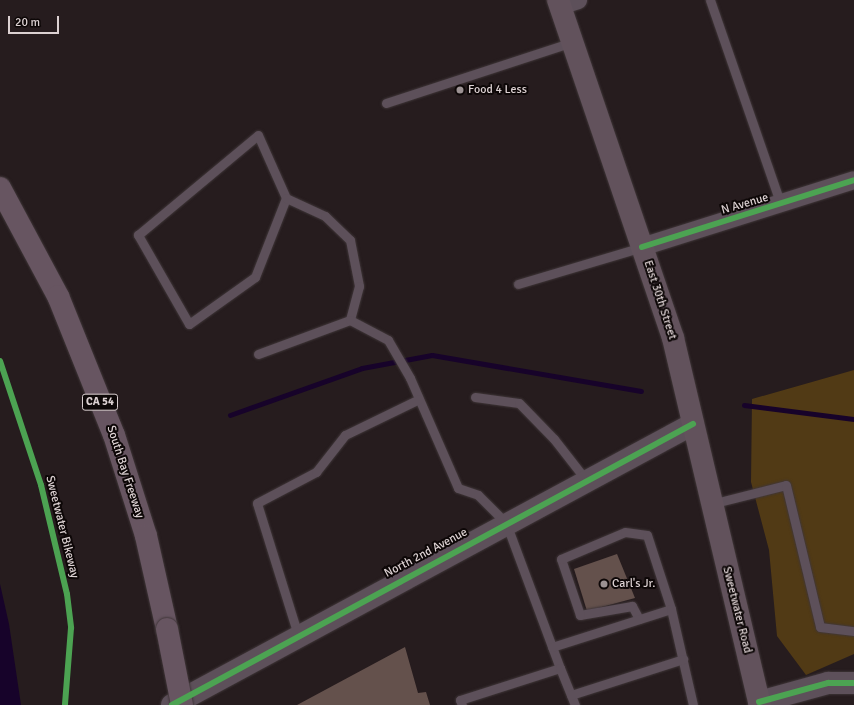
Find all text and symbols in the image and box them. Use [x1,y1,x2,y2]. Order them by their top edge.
scale bar [10,8,61,34]
text: 20 m [15,15,40,30]
place label: Food 4 Less [468,83,527,97]
marker: Food 4 Less [455,85,465,95]
street label: N Avenue [720,190,770,218]
street label: East 30th Street [640,259,680,341]
road number: CA 54 [81,393,119,411]
street label: South Bay Freeway [103,424,147,520]
street label: Sweetwater Bikeway [42,474,82,580]
street label: North 2nd Avenue [382,525,470,581]
street label: Sweetwater Road [719,565,755,655]
place label: Carl's Jr. [612,577,655,591]
marker: Carl's Jr. [599,579,609,589]

